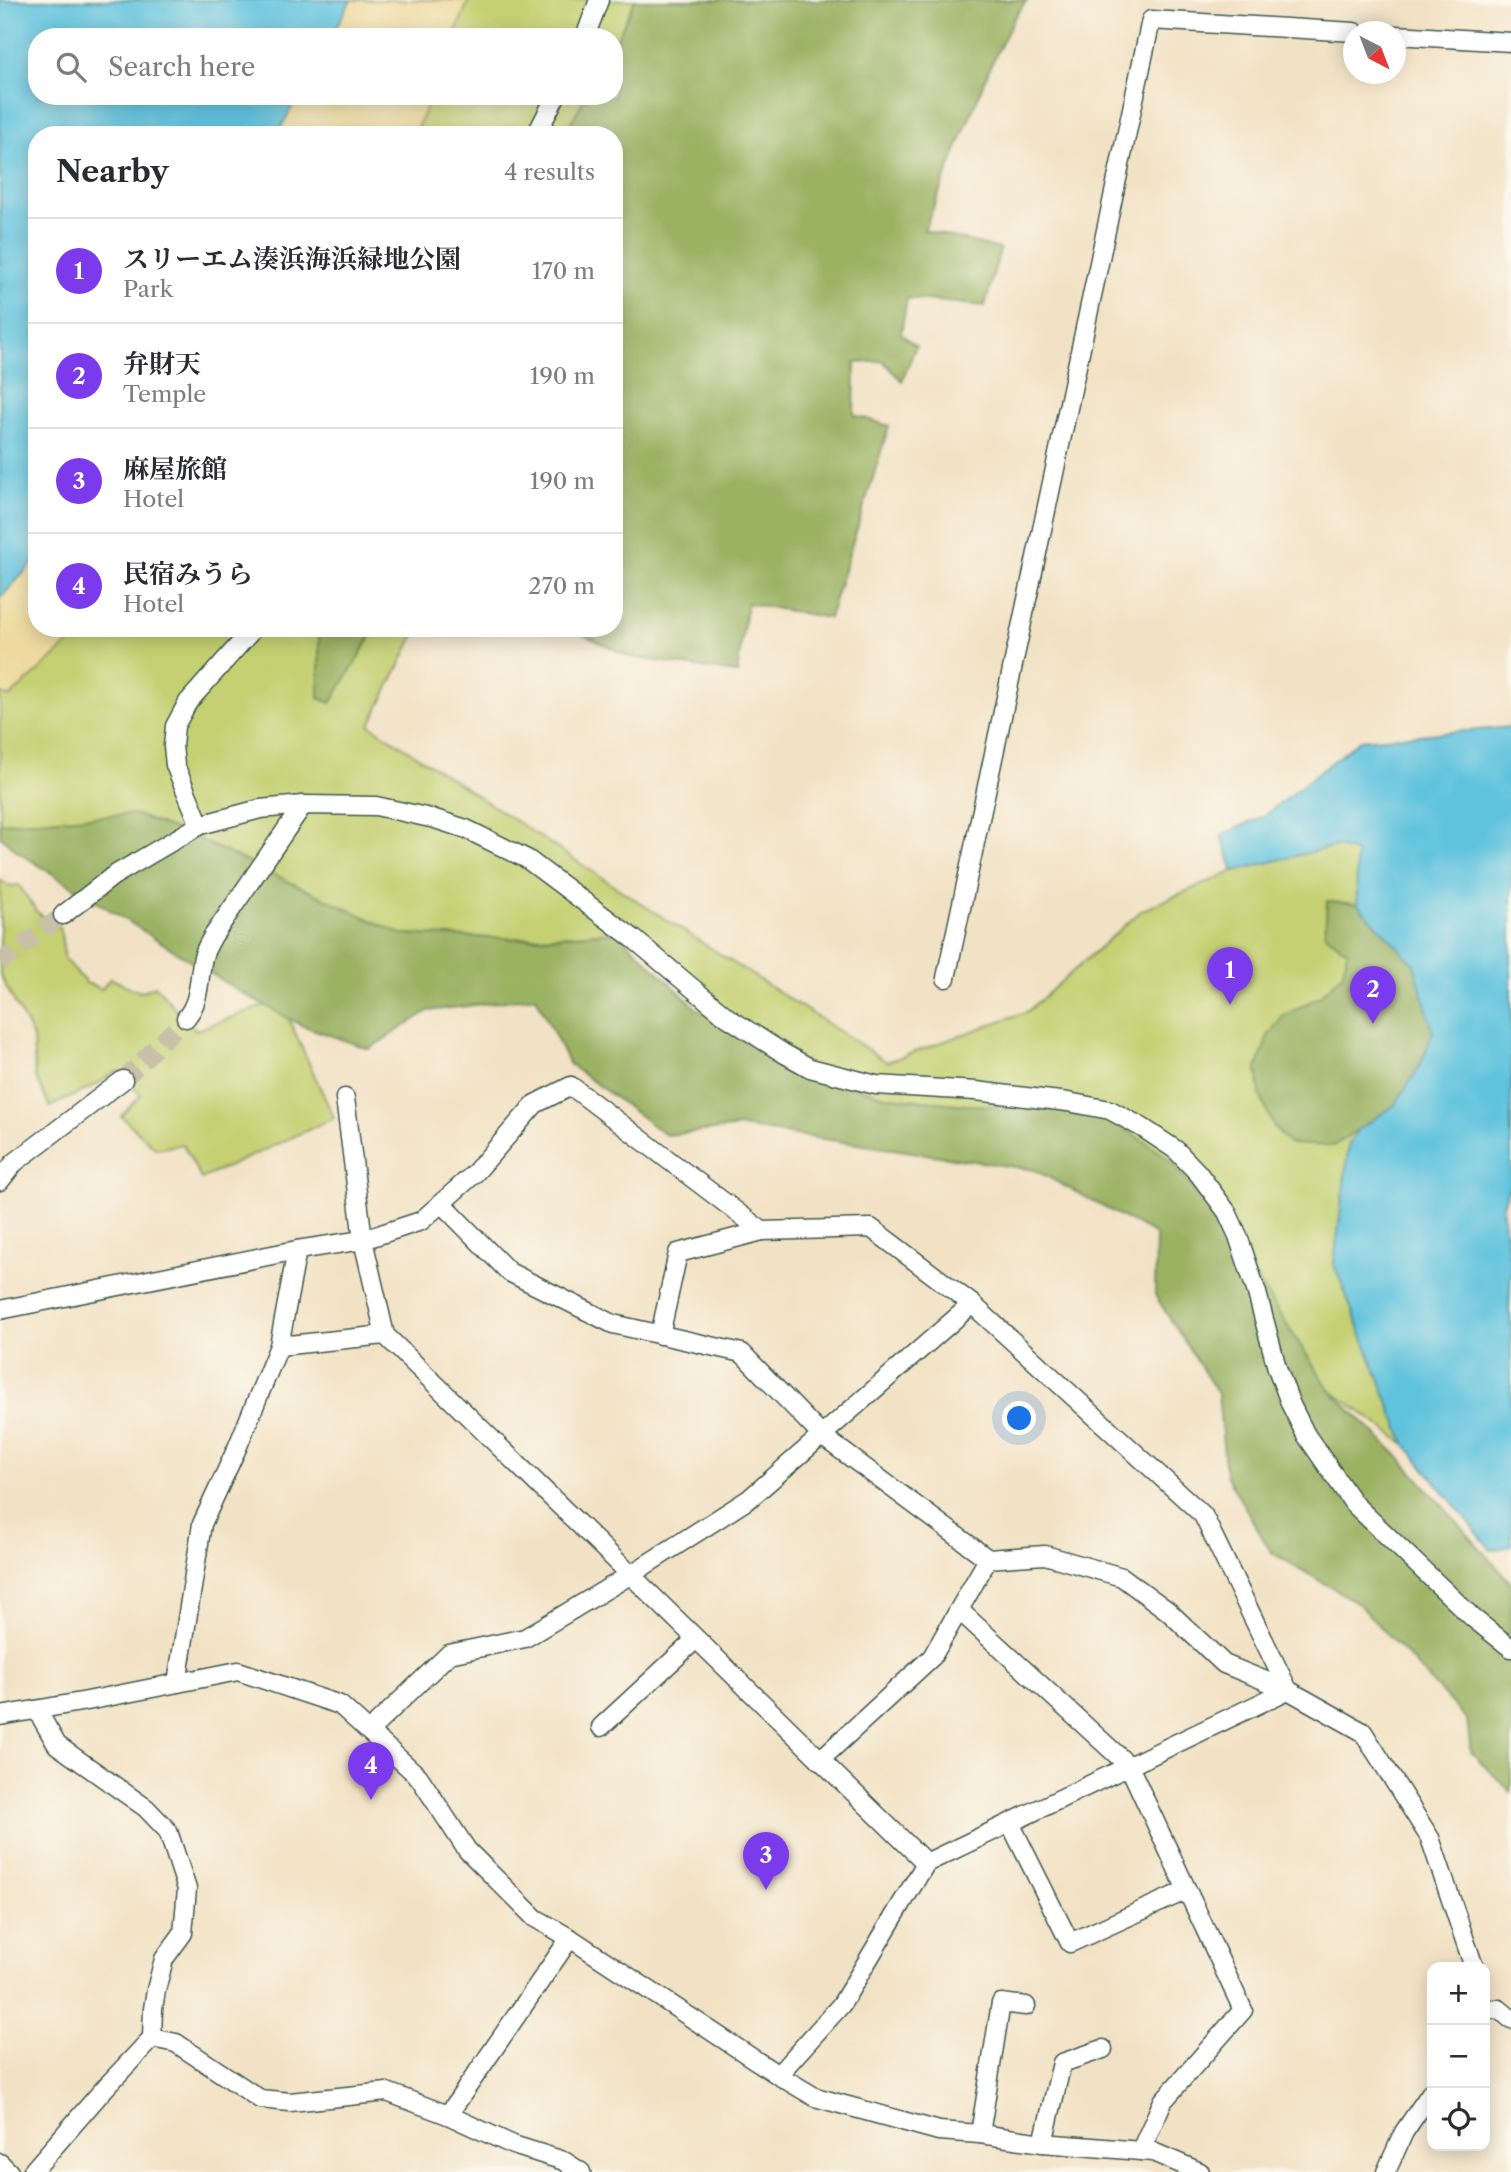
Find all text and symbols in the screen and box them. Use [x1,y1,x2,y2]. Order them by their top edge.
north arrow [1343,21,1406,84]
search box [28,28,623,105]
icon: search [52,48,90,86]
text: Search here [108,51,255,83]
text: Nearby [56,153,169,190]
text: 4 results [504,158,595,186]
text: スリーエム湊浜海浜緑地公園 [123,243,461,275]
text: 1 [74,257,84,285]
text: 170 m [532,257,595,285]
text: Park [123,275,173,303]
text: 弁財天 [123,348,201,380]
text: 2 [72,362,86,390]
text: 190 m [530,362,595,390]
text: Temple [123,380,206,408]
text: 麻屋旅館 [123,453,227,485]
text: 3 [73,467,86,495]
text: 190 m [530,467,595,495]
text: Hotel [123,485,184,513]
text: 民宿みうら [123,558,253,590]
text: 4 [72,572,86,600]
text: 270 m [528,572,595,600]
text: Hotel [123,590,184,618]
pin: 1 [1207,947,1253,1005]
pin: 2 [1350,966,1396,1024]
your location [1002,1401,1036,1435]
pin: 4 [348,1742,394,1800]
pin: 3 [743,1832,789,1890]
map controls [1427,1962,1490,2151]
button: + [1427,1962,1490,2025]
button: − [1427,2025,1490,2088]
button: locate [1427,2088,1490,2151]

